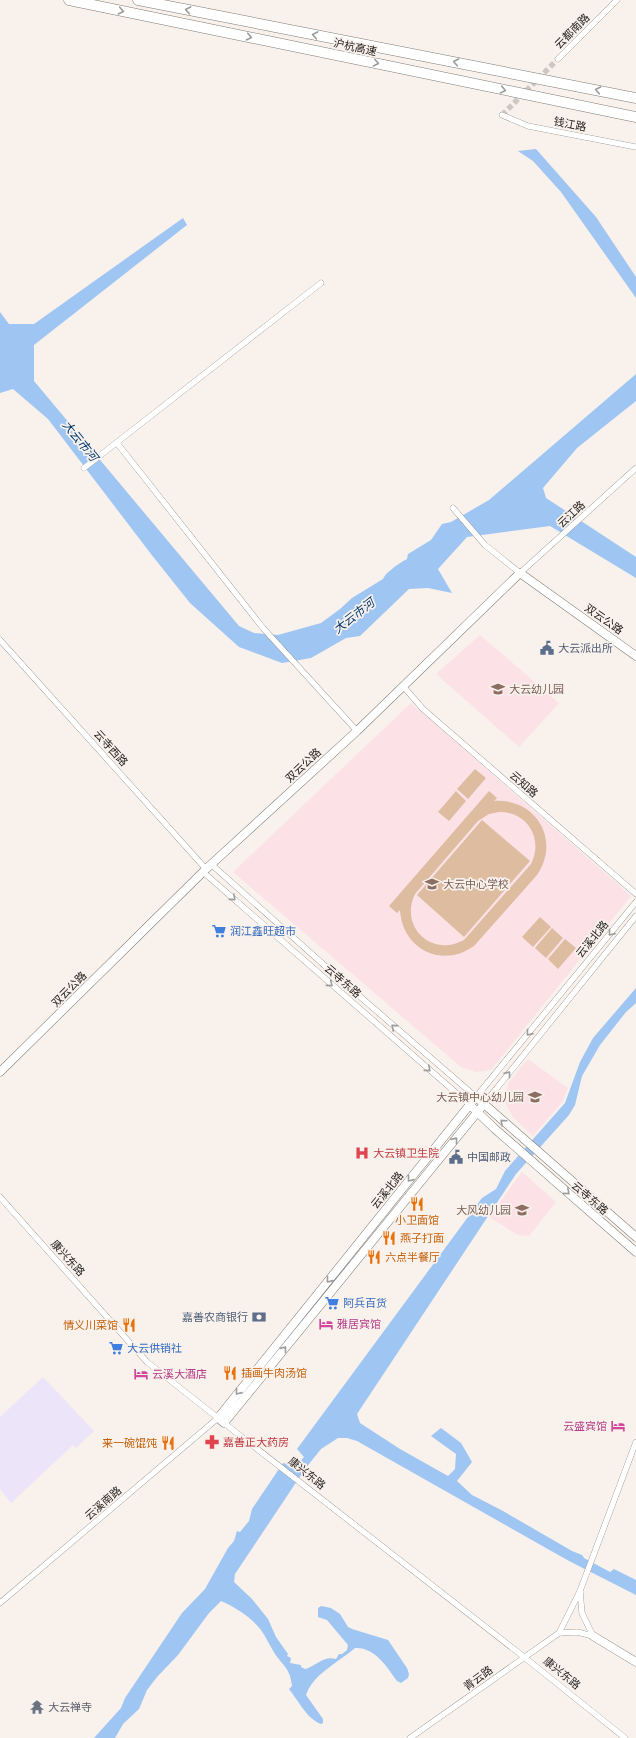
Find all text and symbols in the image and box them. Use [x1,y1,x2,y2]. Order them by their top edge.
one-way arrow [118,6,124,14]
one-way arrow [184,6,191,14]
street label: 云都南路 [552,11,592,51]
one-way arrow [312,31,318,39]
one-way arrow [245,32,252,41]
street label: 沪杭高速 [332,37,378,57]
one-way arrow [373,59,379,67]
one-way arrow [453,59,460,67]
one-way arrow [500,85,506,93]
one-way arrow [595,86,601,94]
street label: 钱江路 [553,115,587,133]
water label: 大云市河 [60,418,102,465]
street label: 云江路 [555,498,587,530]
water label: 大云市河 [331,594,378,636]
street label: 双云公路 [583,601,625,637]
public building icon: 大云派出所 [539,640,555,656]
place label: 大云派出所 [558,642,613,654]
school or university icon: 大云幼儿园 [490,681,506,697]
place label: 大云幼儿园 [509,683,564,695]
street label: 云寺西路 [92,728,130,768]
street label: 双云公路 [283,746,323,784]
street label: 云知路 [508,769,540,799]
school or university icon: 大云中心学校 [424,876,440,892]
place label: 大云中心学校 [443,878,509,890]
one-way arrow [228,893,235,900]
street label: 云溪北路 [573,918,611,960]
supermarket icon: 润江鑫旺超市 [211,923,227,939]
place label: 润江鑫旺超市 [230,925,296,937]
one-way arrow [609,928,616,935]
street label: 云寺东路 [322,962,364,1000]
street label: 双云公路 [49,969,89,1009]
one-way arrow [325,979,333,986]
one-way arrow [391,1025,399,1032]
one-way arrow [527,1029,534,1036]
one-way arrow [424,1064,431,1071]
one-way arrow [504,1071,511,1078]
school or university icon: 大云镇中心幼儿园 [527,1089,543,1105]
place label: 大云镇中心幼儿园 [436,1091,524,1103]
one-way arrow [501,1120,508,1127]
one-way arrow [450,1137,457,1144]
hospital icon: 大云镇卫生院 [354,1145,370,1161]
place label: 大云镇卫生院 [373,1147,439,1159]
public building icon: 中国邮政 [448,1149,464,1165]
place label: 中国邮政 [467,1151,511,1163]
street label: 云溪北路 [368,1169,406,1211]
one-way arrow [408,1174,415,1181]
street label: 云寺东路 [569,1179,611,1217]
one-way arrow [562,1187,570,1195]
restaurant icon: 小卫面馆 [409,1196,425,1212]
school or university icon: 大风幼儿园 [514,1202,530,1218]
place label: 大风幼儿园 [456,1204,511,1216]
place label: 小卫面馆 [395,1214,439,1226]
restaurant icon: 燕子打面 [381,1230,397,1246]
place label: 燕子打面 [400,1232,444,1244]
street label: 康兴东路 [49,1238,87,1278]
restaurant icon: 六点半餐厅 [366,1249,382,1265]
place label: 六点半餐厅 [385,1251,440,1263]
one-way arrow [327,1276,334,1283]
supermarket icon: 阿兵百货 [324,1295,340,1311]
place label: 阿兵百货 [343,1297,387,1309]
bank icon: 嘉善农商银行 [251,1309,267,1325]
place label: 嘉善农商银行 [182,1311,248,1323]
hotel icon: 雅居宾馆 [318,1316,334,1332]
restaurant icon: 情义川菜馆 [121,1317,137,1333]
place label: 雅居宾馆 [337,1318,381,1330]
place label: 情义川菜馆 [63,1319,118,1331]
supermarket icon: 大云供销社 [108,1340,124,1356]
place label: 大云供销社 [127,1342,182,1354]
one-way arrow [280,1346,287,1353]
restaurant icon: 插画牛肉汤馆 [222,1365,238,1381]
hotel icon: 云溪大酒店 [133,1366,149,1382]
place label: 插画牛肉汤馆 [241,1367,307,1379]
place label: 云溪大酒店 [152,1368,207,1380]
one-way arrow [236,1388,243,1395]
hotel icon: 云盛宾馆 [610,1418,626,1434]
place label: 云盛宾馆 [563,1420,607,1432]
pharmacy icon: 嘉善正大药房 [204,1434,220,1450]
restaurant icon: 来一碗馄饨 [160,1435,176,1451]
place label: 嘉善正大药房 [223,1436,289,1448]
place label: 来一碗馄饨 [102,1437,157,1449]
street label: 康兴东路 [286,1454,328,1492]
street label: 云溪南路 [82,1484,124,1522]
street label: 康兴东路 [541,1654,583,1692]
street label: 青云路 [461,1663,495,1693]
temple icon: 大云禅寺 [29,1699,45,1715]
place label: 大云禅寺 [48,1701,92,1713]

